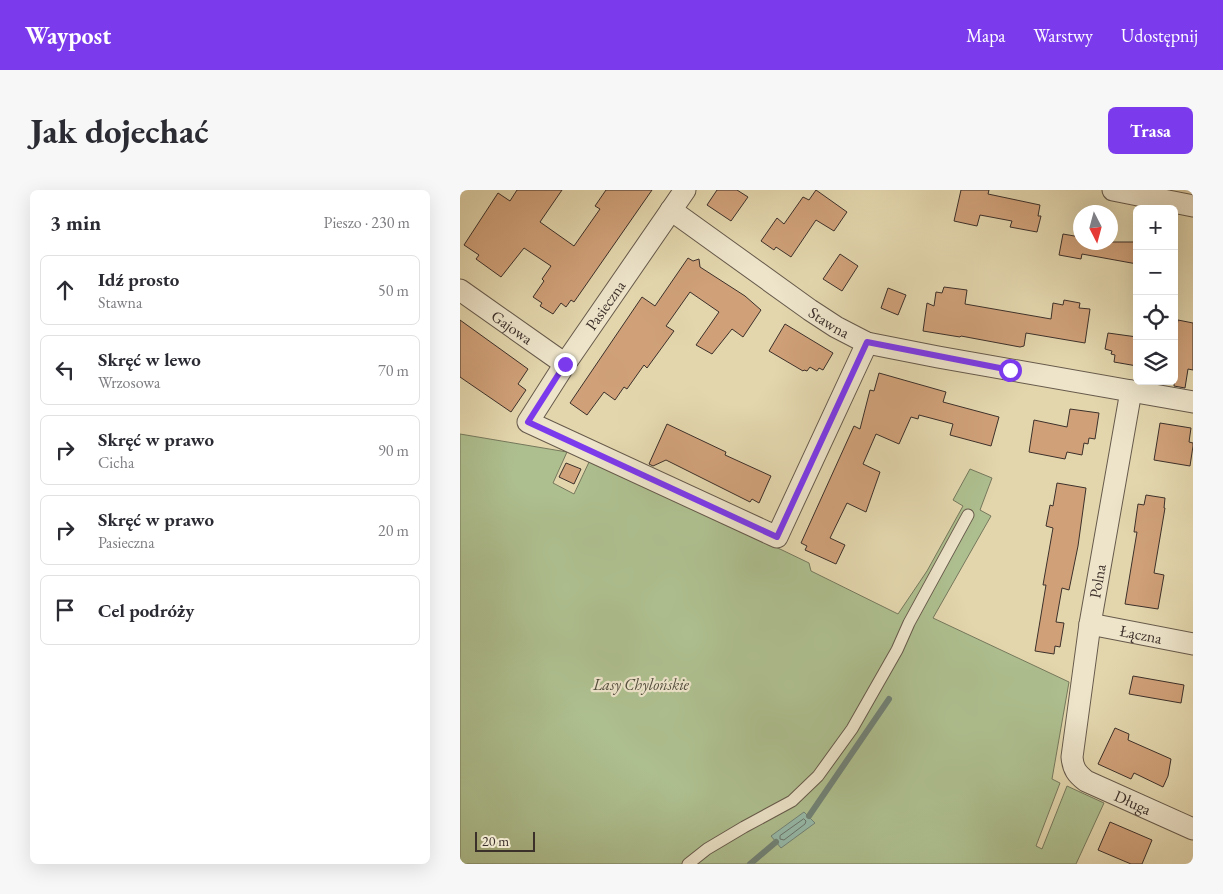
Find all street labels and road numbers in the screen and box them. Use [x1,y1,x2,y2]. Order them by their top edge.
street label: Pasieczna [581,276,631,334]
street label: Stawna [804,302,853,343]
street label: Gajowa [487,305,538,350]
street label: Polna [1084,562,1111,600]
street label: Łączna [1118,620,1165,649]
street label: Długa [1111,785,1155,820]

